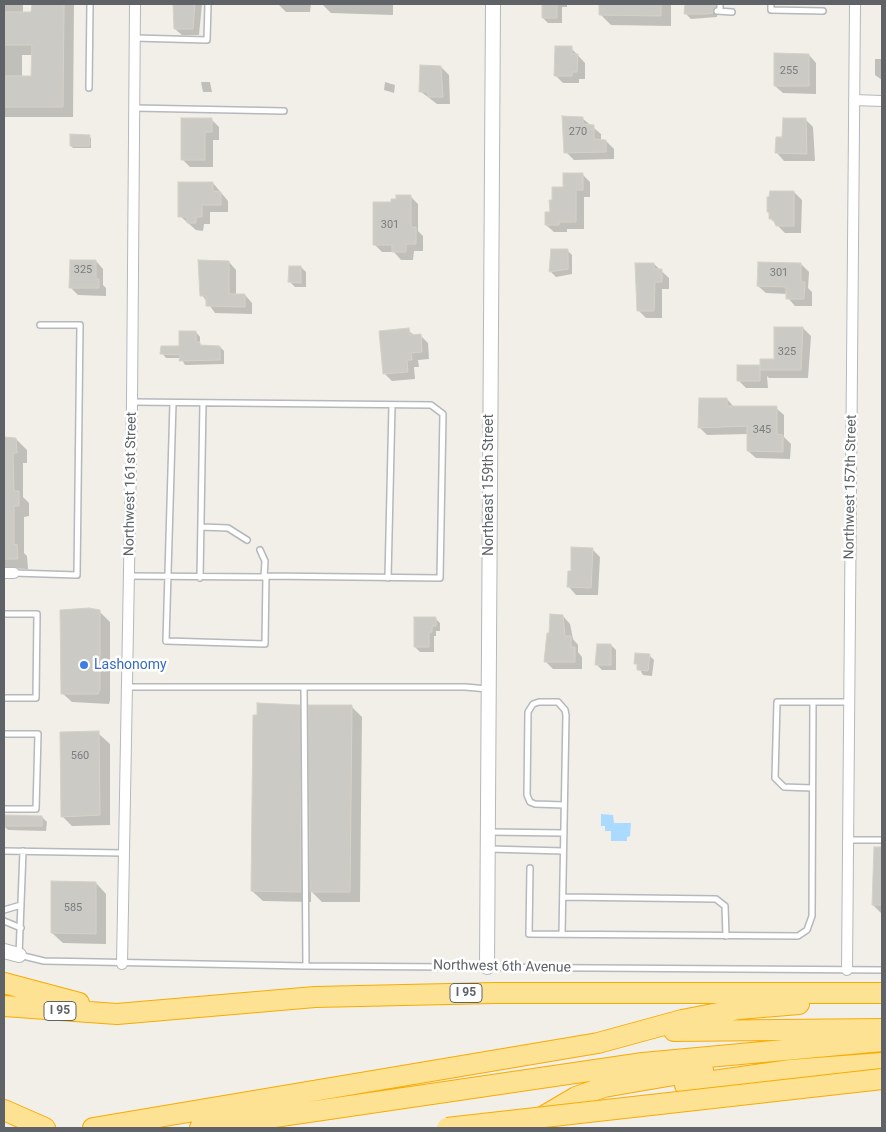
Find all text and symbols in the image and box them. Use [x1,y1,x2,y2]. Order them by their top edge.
house number: 255 [780,64,798,78]
house number: 270 [569,125,587,139]
house number: 301 [381,218,399,232]
house number: 325 [74,263,92,277]
house number: 301 [770,266,788,280]
house number: 325 [778,345,796,359]
street label: Northwest 161st Street [121,412,141,556]
street label: Northeast 159th Street [481,414,497,556]
street label: Northwest 157th Street [841,414,861,560]
house number: 345 [753,423,771,437]
place label: Lashonomy [94,657,167,673]
marker: Lashonomy [78,659,90,671]
house number: 560 [71,749,89,763]
house number: 585 [64,901,82,915]
street label: Northwest 6th Avenue [433,957,571,977]
road number: I 95 [450,984,482,1002]
road number: I 95 [44,1001,76,1020]

